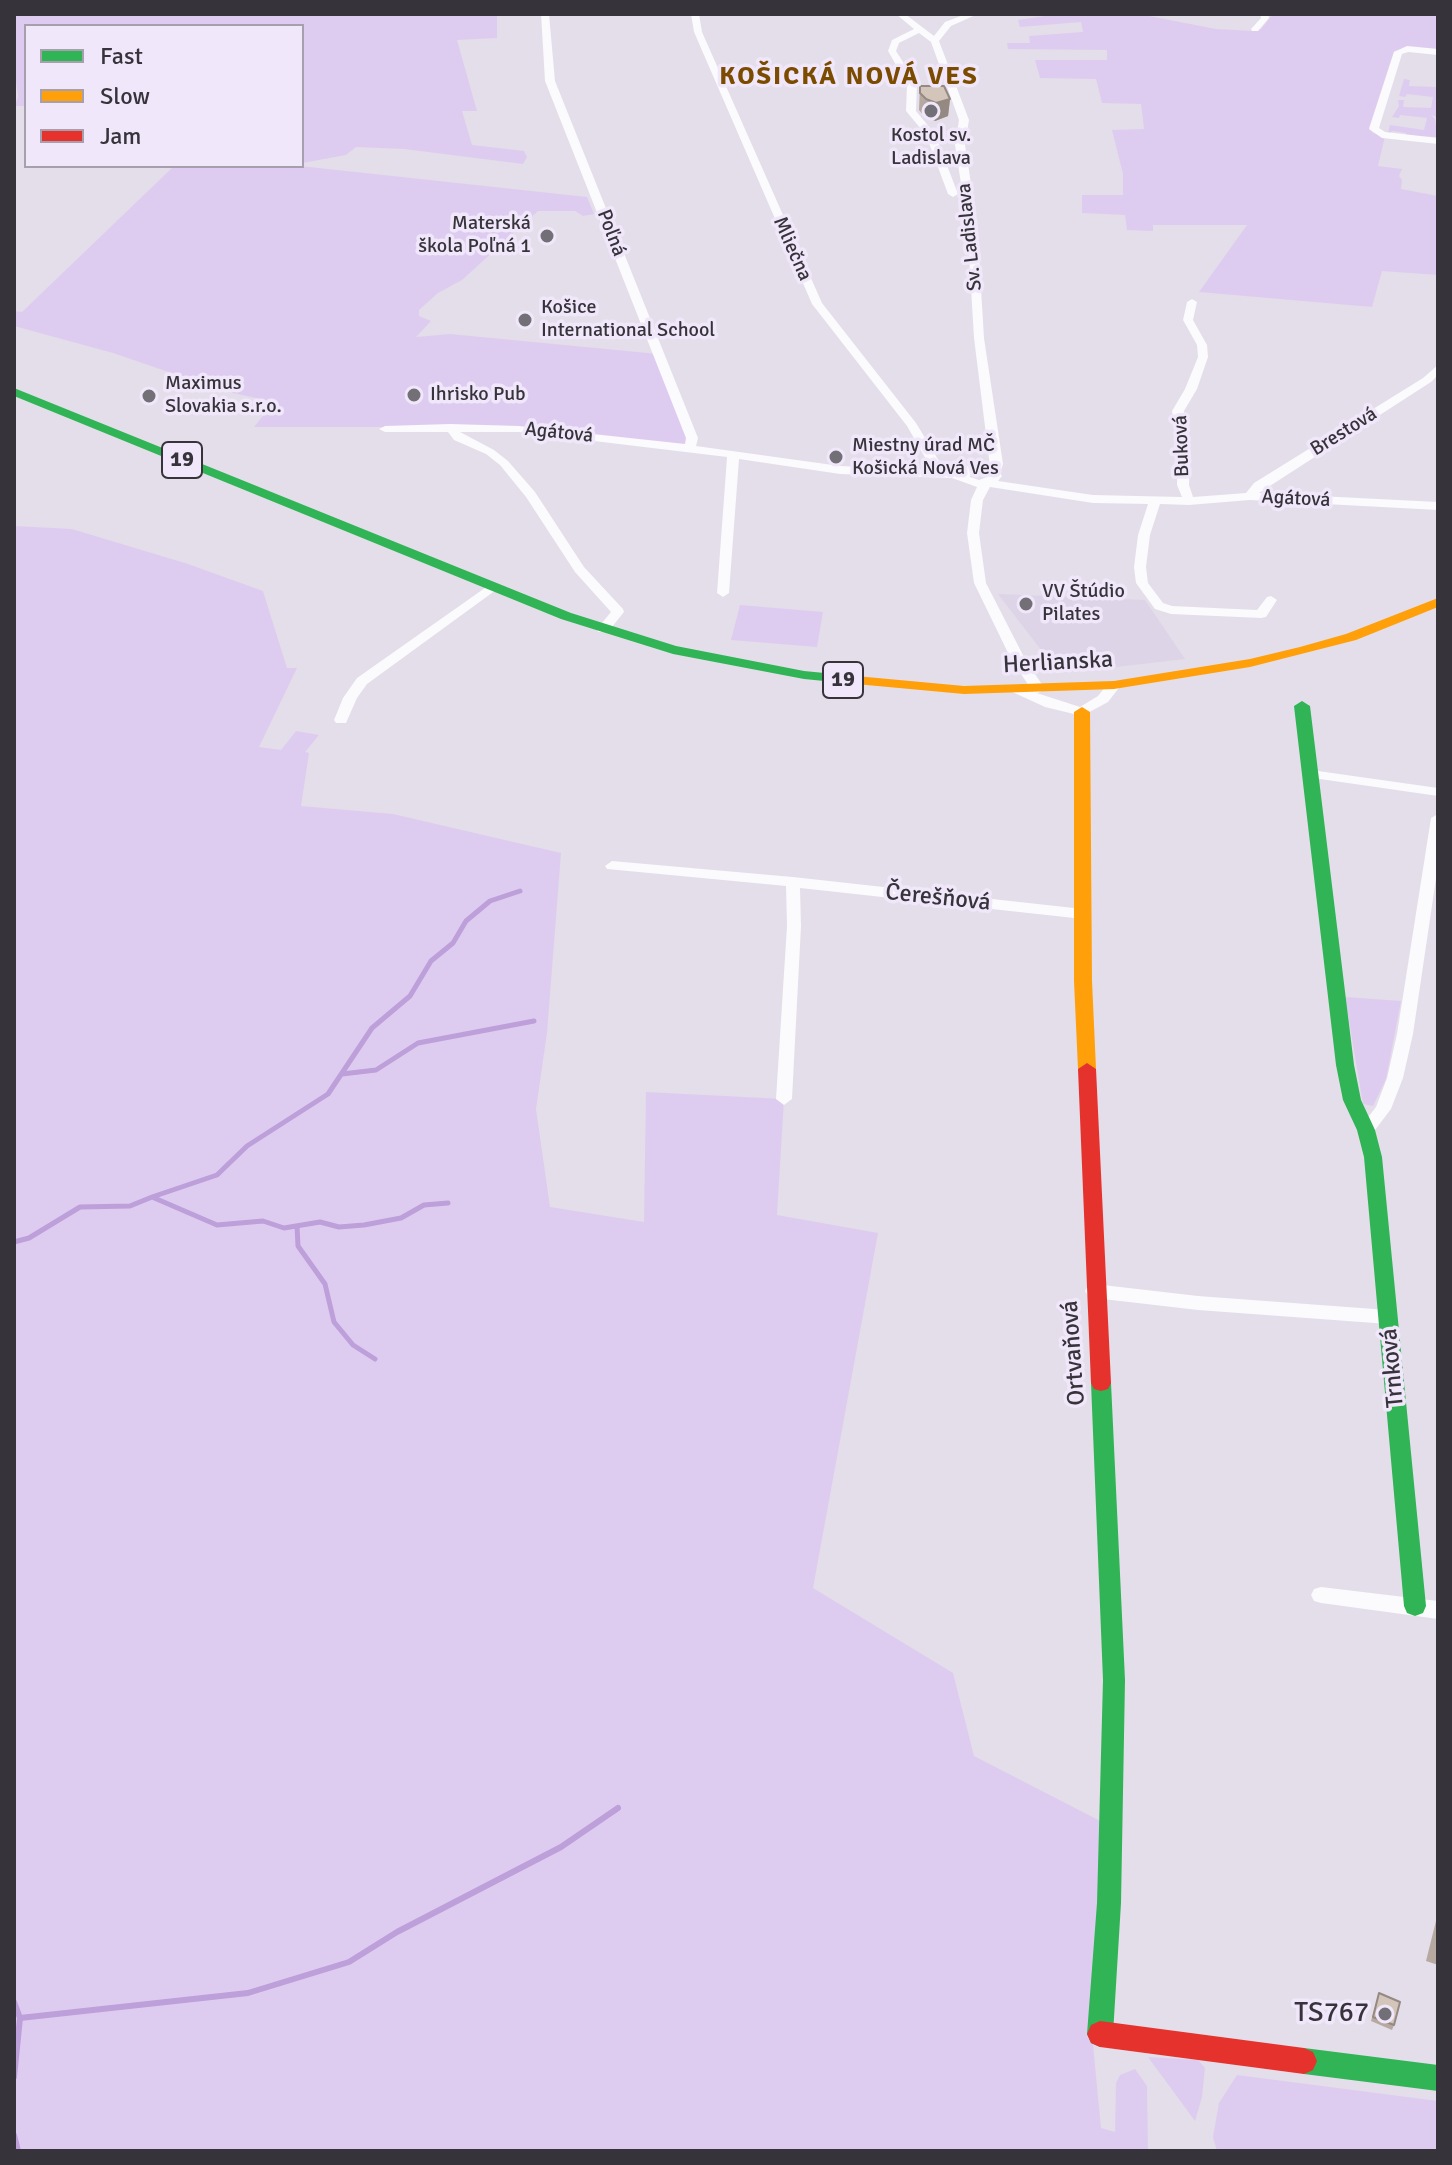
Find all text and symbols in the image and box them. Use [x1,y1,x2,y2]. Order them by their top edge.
legend [24,24,304,168]
text: Fast [100,41,143,71]
district label: KOŠICKÁ NOVÁ VES [719,61,979,93]
text: Slow [100,81,150,111]
marker: Kostol sv. Ladislava [922,102,940,120]
text: Jam [100,121,141,151]
place label: Kostol sv. Ladislava [891,124,971,171]
street label: Sv. Ladislava [952,182,988,292]
street label: Poľná [591,206,631,260]
place label: Materská škola Poľná 1 [418,212,531,259]
street label: Mliečna [767,213,817,285]
marker: Materská škola Poľná 1 [538,227,556,245]
place label: Košice International School [541,296,715,343]
marker: Košice International School [516,311,534,329]
place label: Maximus Slovakia s.r.o. [165,372,282,419]
place label: Ihrisko Pub [430,383,526,407]
marker: Ihrisko Pub [405,386,423,404]
marker: Maximus Slovakia s.r.o. [140,387,158,405]
street label: Brestová [1306,402,1382,462]
street label: Buková [1169,415,1195,477]
street label: Agátová [524,417,594,449]
place label: Miestny úrad MČ Košická Nová Ves [852,434,999,481]
road number: 19 [162,442,202,478]
marker: Miestny úrad MČ Košická Nová Ves [827,448,845,466]
street label: Agátová [1261,485,1331,513]
place label: VV Štúdio Pilates [1042,580,1125,627]
marker: VV Štúdio Pilates [1017,595,1035,613]
street label: Herlianska [1002,646,1114,680]
road number: 19 [823,662,863,698]
street label: Čerešňová [884,878,992,918]
street label: Ortvaňová [1056,1300,1092,1406]
street label: Trnková [1375,1327,1411,1409]
place label: TS767 [1294,1997,1369,2031]
marker: TS767 [1376,2005,1394,2023]

